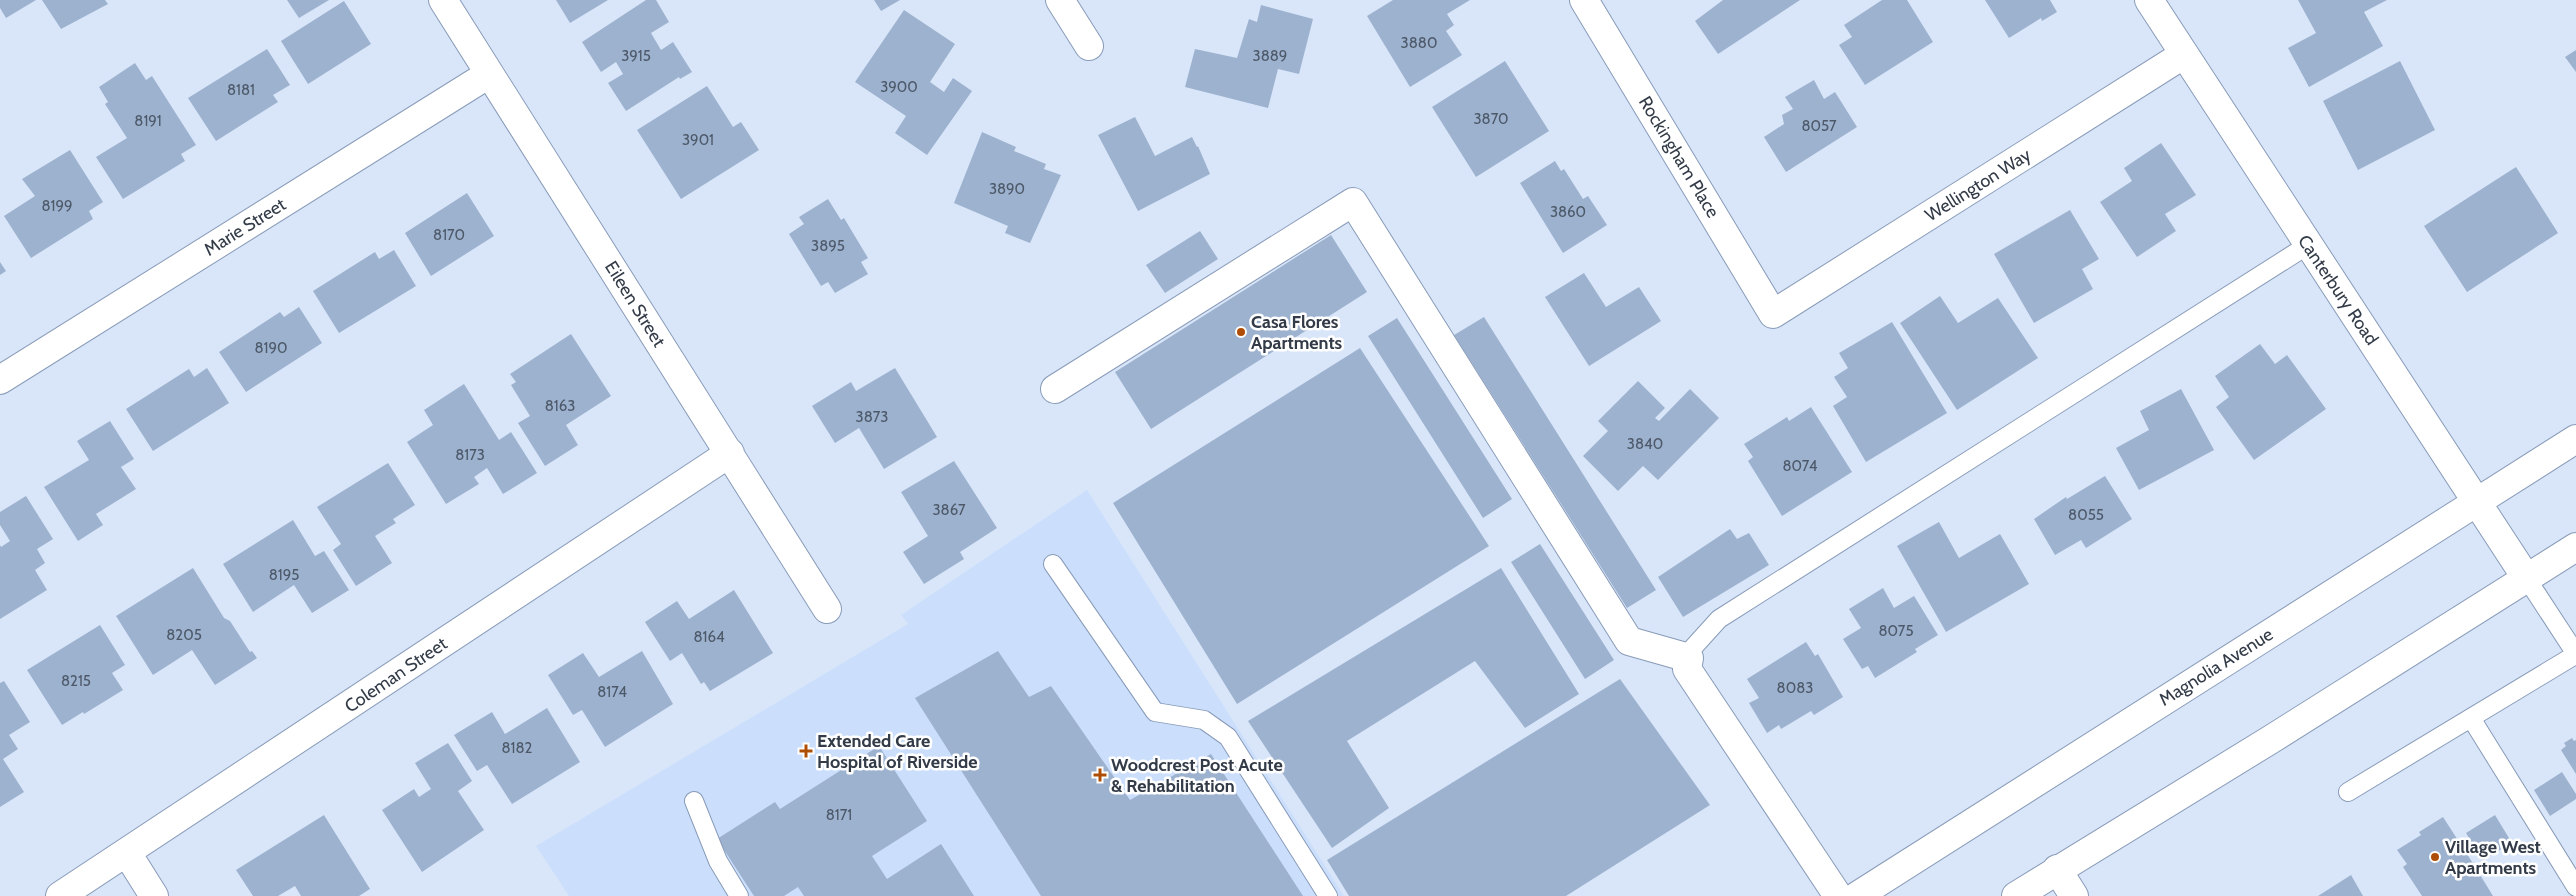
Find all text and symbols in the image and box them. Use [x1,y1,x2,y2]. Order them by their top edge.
house number: 3880 [1401,34,1437,52]
house number: 3915 [621,47,651,65]
house number: 3889 [1253,47,1287,65]
house number: 3900 [880,78,918,96]
house number: 8181 [227,81,255,99]
street label: Rockingham Place [1634,92,1724,222]
house number: 3870 [1473,110,1509,128]
house number: 8191 [134,112,162,130]
house number: 8057 [1801,117,1837,135]
house number: 3901 [682,131,714,149]
street label: Wellington Way [1921,144,2035,226]
house number: 3890 [989,180,1025,198]
street label: Marie Street [200,193,290,261]
house number: 8199 [41,197,73,215]
house number: 3860 [1550,203,1586,221]
house number: 8170 [433,226,465,244]
street label: Canterbury Road [2293,231,2383,349]
house number: 3895 [811,237,845,255]
street label: Eileen Street [600,257,670,351]
place label: Casa Flores Apartments [1251,311,1343,354]
marker: Casa Flores Apartments [1235,326,1247,338]
house number: 8190 [255,339,287,357]
house number: 8163 [545,397,575,415]
house number: 3873 [856,408,888,426]
house number: 3840 [1627,435,1663,453]
house number: 8173 [455,446,485,464]
house number: 8074 [1782,457,1818,475]
house number: 3867 [932,501,966,519]
house number: 8055 [2068,506,2104,524]
house number: 8195 [269,566,299,584]
house number: 8075 [1878,622,1914,640]
street label: Magnolia Avenue [2155,623,2277,711]
house number: 8205 [166,626,202,644]
house number: 8164 [693,628,725,646]
street label: Coleman Street [341,633,451,717]
house number: 8215 [61,672,91,690]
house number: 8083 [1777,679,1813,697]
house number: 8174 [597,683,627,701]
place label: Extended Care Hospital of Riverside [817,730,978,773]
house number: 8182 [502,739,533,757]
marker: Extended Care Hospital of Riverside [799,744,813,758]
place label: Woodcrest Post Acute & Rehabilitation [1111,754,1283,797]
marker: Woodcrest Post Acute & Rehabilitation [1093,768,1107,782]
house number: 8171 [826,806,852,824]
place label: Village West Apartments [2445,836,2541,879]
marker: Village West Apartments [2429,851,2441,863]

